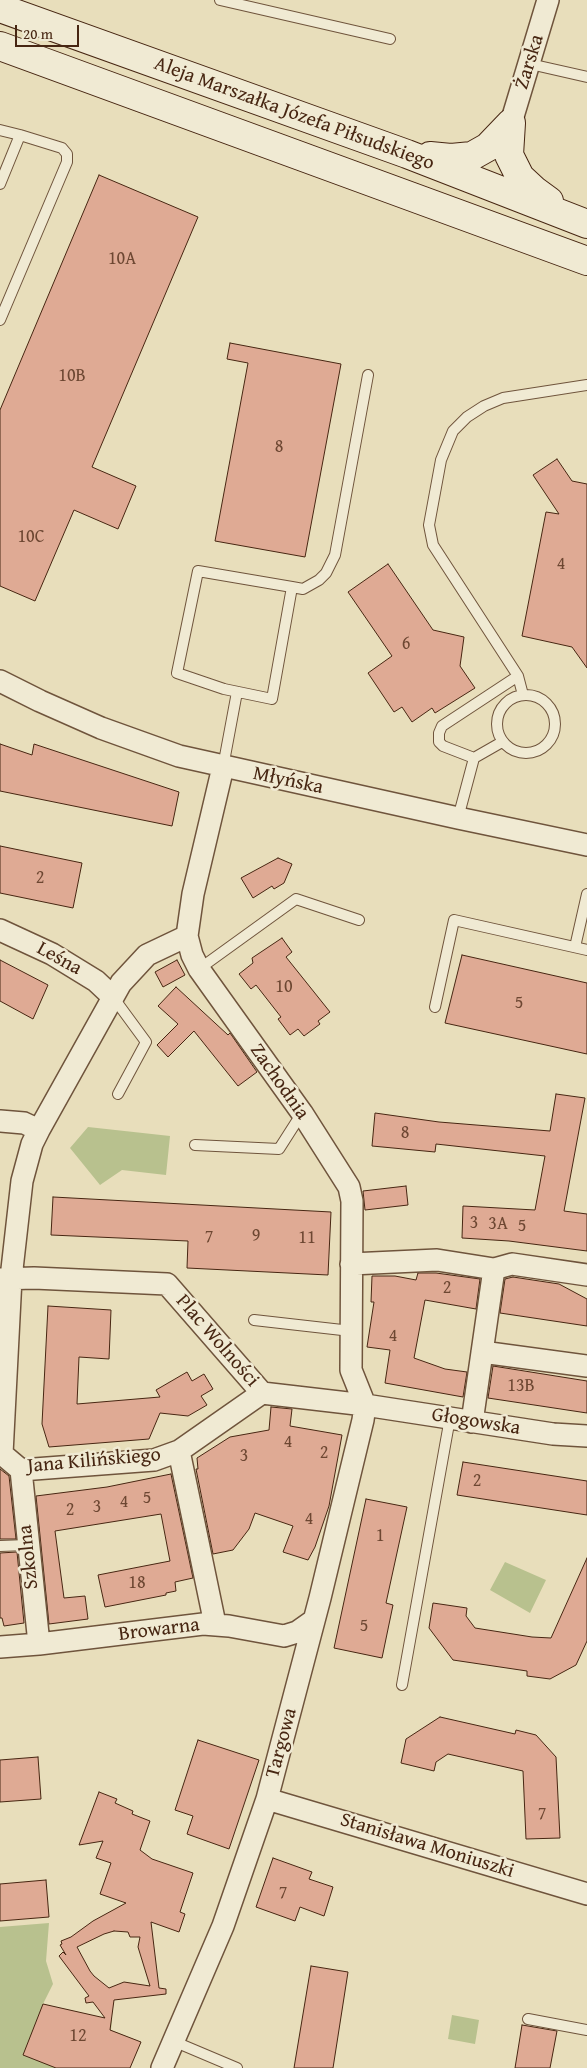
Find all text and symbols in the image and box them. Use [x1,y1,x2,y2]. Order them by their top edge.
scale bar [18,15,81,47]
text: 20 m [23,23,53,44]
street label: Żarska [510,32,550,92]
street label: Aleja Marszałka Józefa Piłsudskiego [151,52,437,176]
house number: 10A [108,248,136,270]
house number: 10B [58,365,86,387]
house number: 8 [275,436,283,458]
house number: 10C [17,526,45,548]
house number: 4 [557,553,565,575]
house number: 6 [402,633,410,655]
street label: Młyńska [251,762,325,800]
house number: 2 [36,867,44,889]
street label: Leśna [32,937,86,981]
house number: 10 [275,976,293,998]
house number: 5 [515,992,523,1014]
street label: Zachodnia [244,1039,314,1125]
house number: 8 [401,1122,409,1144]
house number: 3 [470,1212,478,1234]
house number: 3A [488,1213,508,1235]
house number: 5 [518,1215,526,1237]
house number: 9 [252,1225,260,1247]
house number: 7 [205,1226,213,1248]
house number: 11 [298,1227,316,1249]
house number: 2 [443,1277,451,1299]
street label: Plac Wolności [170,1290,264,1392]
house number: 4 [389,1325,397,1347]
house number: 13B [507,1375,535,1397]
street label: Głogowska [430,1403,522,1441]
house number: 4 [284,1431,292,1453]
house number: 2 [320,1442,328,1464]
street label: Jana Kilińskiego [26,1443,162,1479]
house number: 3 [240,1445,248,1467]
house number: 2 [473,1470,481,1492]
house number: 5 [143,1487,151,1509]
house number: 4 [120,1491,128,1513]
house number: 3 [93,1496,101,1518]
house number: 2 [66,1499,74,1521]
house number: 4 [305,1508,313,1530]
street label: Szkolna [14,1524,44,1590]
house number: 1 [376,1525,384,1547]
house number: 18 [128,1572,146,1594]
street label: Browarna [117,1613,201,1647]
house number: 5 [360,1615,368,1637]
street label: Targowa [261,1705,303,1781]
house number: 7 [538,1803,546,1825]
street label: Stanisława Moniuszki [337,1808,517,1884]
house number: 7 [279,1882,287,1904]
house number: 12 [69,2025,87,2047]

